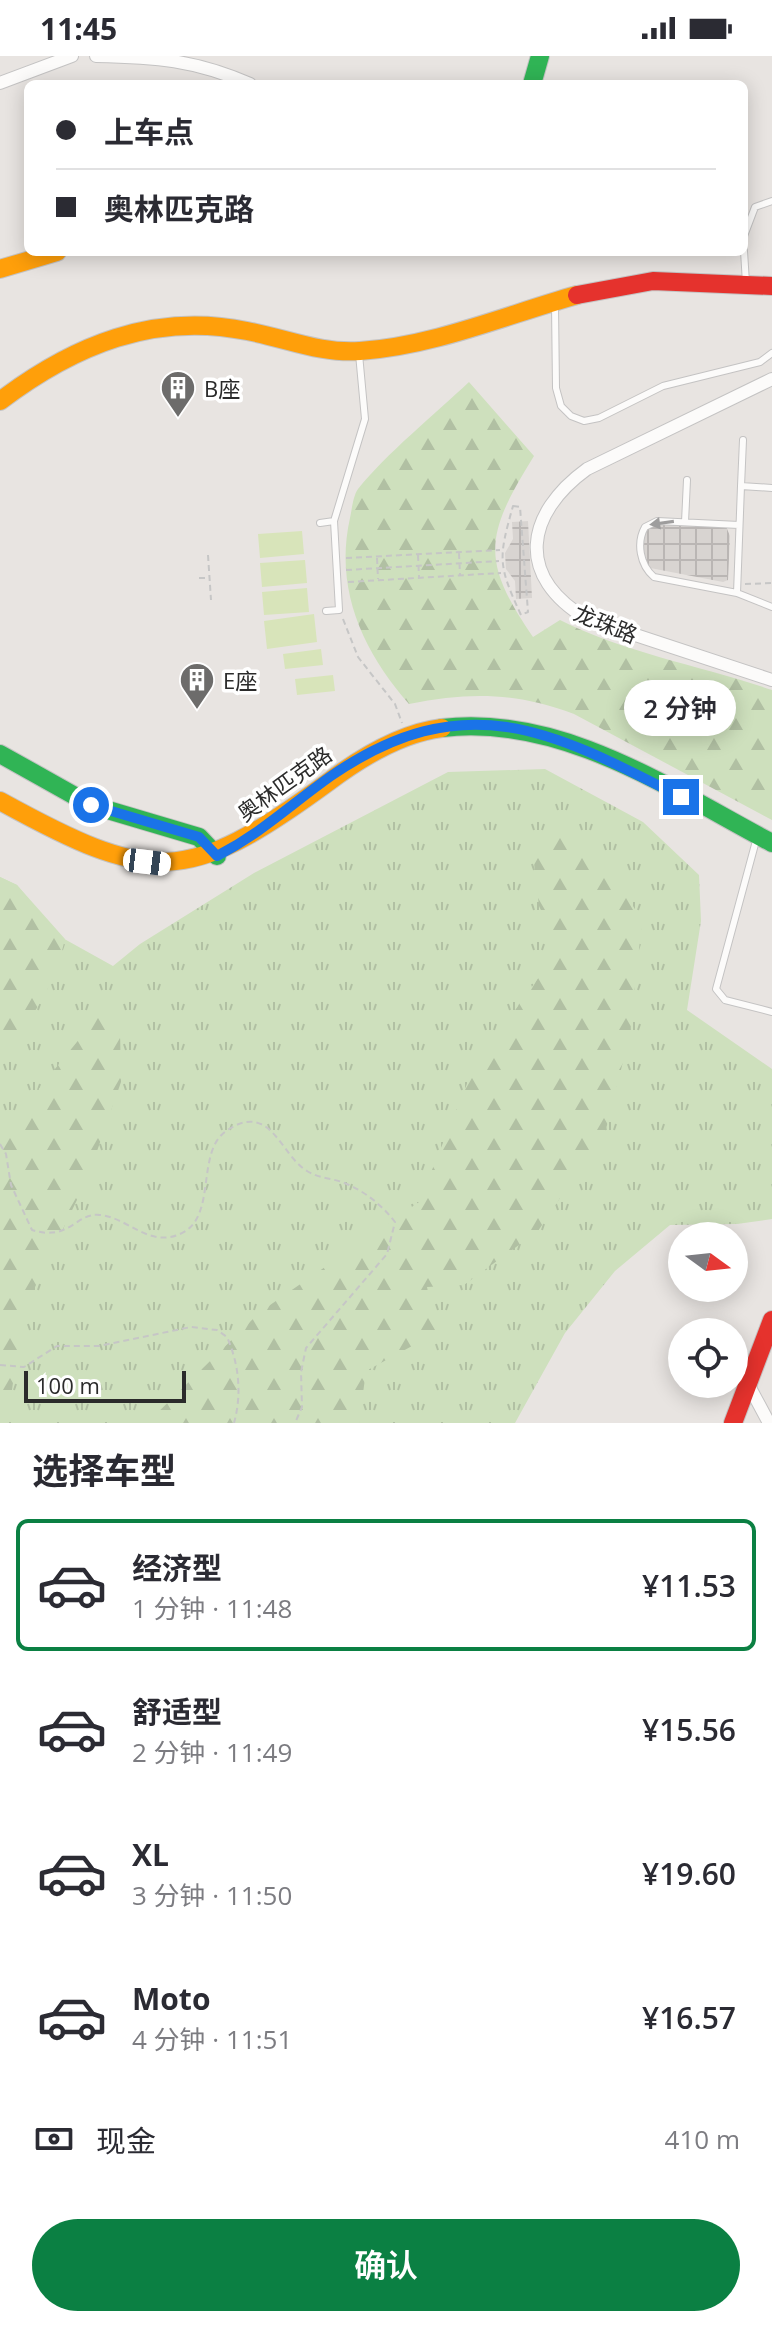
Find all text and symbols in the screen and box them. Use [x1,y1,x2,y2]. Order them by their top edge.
text: 11:45 [40,8,117,49]
text: 上车点 [104,111,194,152]
text: 奥林匹克路 [104,188,254,229]
building icon: B座 [159,369,197,419]
place label: B座 [204,373,240,403]
one-way arrow [649,517,674,530]
street label: 龙珠路 [570,597,642,649]
building icon: E座 [178,661,216,711]
place label: E座 [223,665,257,695]
callout: 2 分钟 [625,681,737,737]
text: 2 分钟 [643,690,717,726]
street label: 奥林匹克路 [231,739,337,827]
route end [663,779,699,815]
route start [73,787,109,823]
car [122,847,172,877]
north arrow [668,1222,748,1302]
map controls [668,1222,748,1398]
button: locate [668,1318,748,1398]
scale bar [24,1367,186,1403]
text: 100 m [36,1370,100,1400]
text: 选择车型 [32,1446,176,1495]
text: 经济型 [132,1547,222,1588]
icon: car [36,1549,108,1621]
text: ¥11.53 [642,1565,736,1606]
text: 1 分钟 · 11:48 [132,1590,292,1626]
text: 舒适型 [132,1691,222,1732]
icon: car [36,1693,108,1765]
text: ¥15.56 [642,1709,736,1750]
text: 2 分钟 · 11:49 [132,1734,292,1770]
text: XL [132,1834,169,1875]
icon: car [36,1837,108,1909]
text: ¥19.60 [642,1853,736,1894]
text: 3 分钟 · 11:50 [132,1877,292,1913]
text: Moto [132,1978,210,2019]
icon: car [36,1981,108,2053]
text: ¥16.57 [642,1997,736,2038]
text: 4 分钟 · 11:51 [132,2021,292,2057]
icon: cash [32,2117,76,2161]
text: 现金 [96,2120,156,2161]
text: 410 m [665,2121,740,2157]
button: 确认 [32,2219,740,2311]

